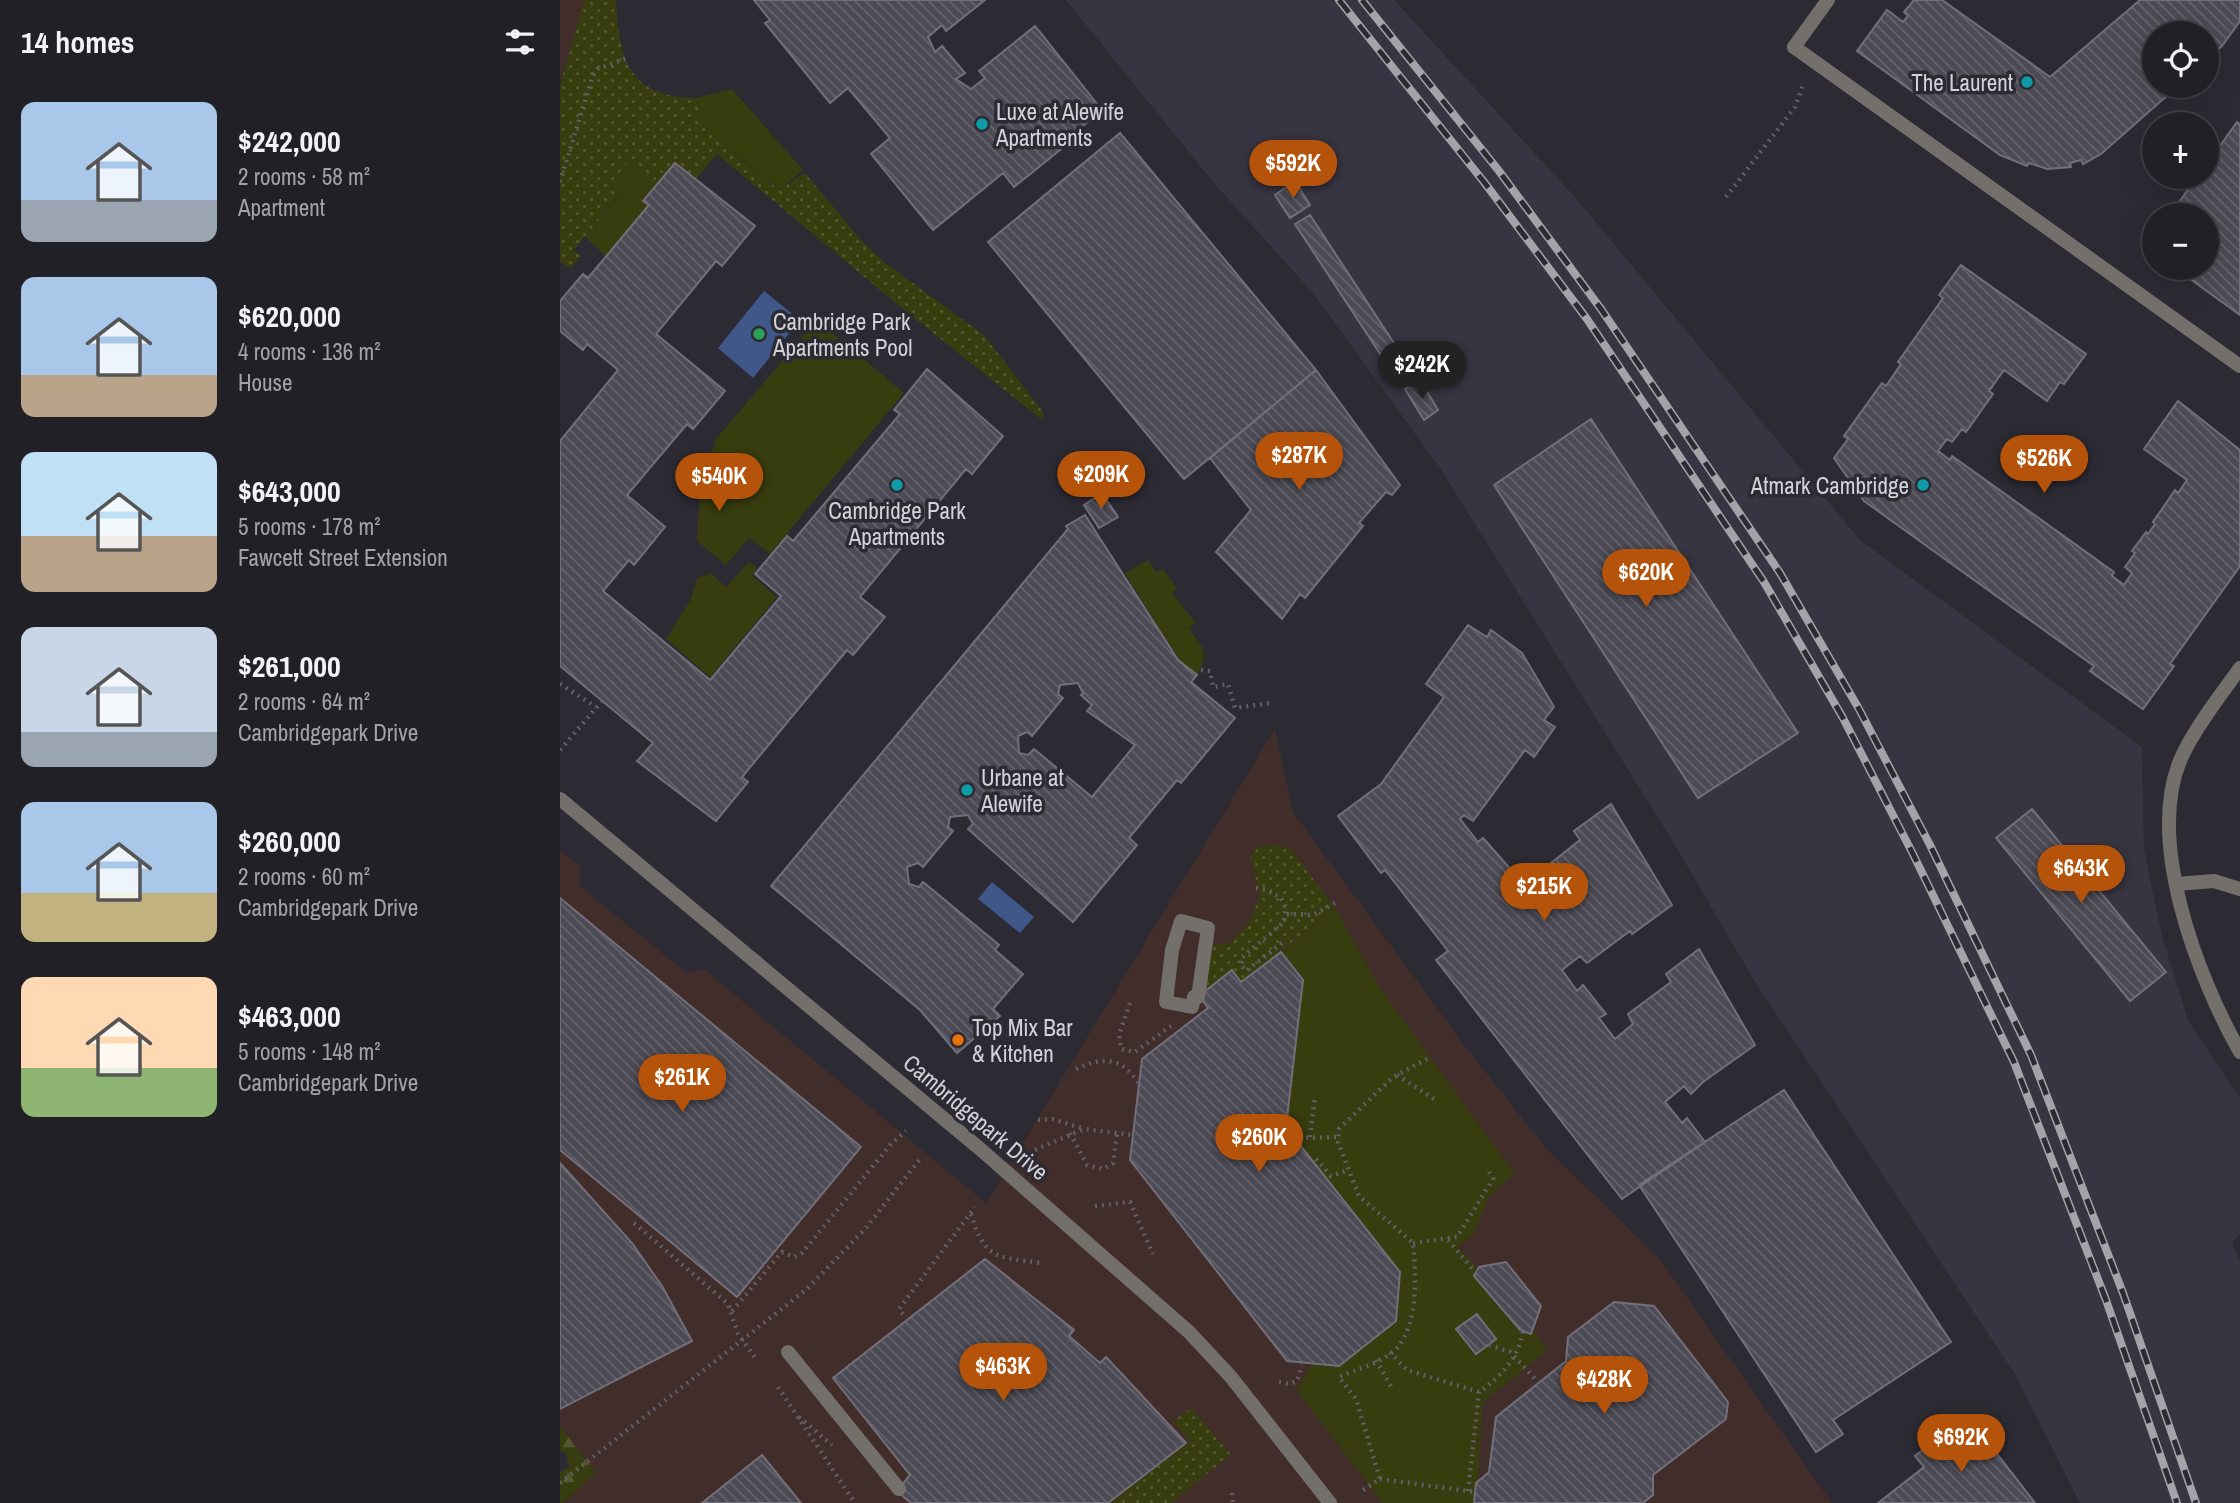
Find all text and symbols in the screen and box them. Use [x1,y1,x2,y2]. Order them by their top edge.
map controls [2142,21,2219,280]
button: locate [2142,21,2219,98]
text: 14 homes [21,22,135,62]
icon: filters [501,23,539,61]
place label: The Laurent [1911,67,2013,98]
marker: The Laurent [2019,74,2035,90]
place label: Luxe at Alewife Apartments [995,96,1124,153]
button: + [2142,112,2219,189]
marker: Luxe at Alewife Apartments [974,116,990,132]
text: $242,000 [238,121,341,161]
icon: home [77,130,161,214]
pin: $592K [1244,140,1342,200]
text: $592K [1265,147,1321,178]
text: 2 rooms · 58 m² [238,161,370,192]
text: Apartment [238,192,325,223]
button: − [2142,203,2219,280]
text: $620,000 [238,296,341,336]
icon: home [77,305,161,389]
place label: Cambridge Park Apartments Pool [772,306,912,363]
marker: Cambridge Park Apartments Pool [751,326,767,342]
text: 4 rooms · 136 m² [238,336,381,367]
pin: $242K [1373,342,1471,401]
text: $242K [1394,348,1450,379]
text: House [238,367,293,398]
pin: $287K [1250,433,1348,492]
pin: $526K [1995,435,2093,495]
text: $287K [1271,439,1327,470]
text: $526K [2016,442,2072,473]
pin: $209K [1052,452,1150,511]
pin: $540K [670,454,768,513]
text: $209K [1073,458,1129,489]
text: $540K [691,460,747,491]
place label: Atmark Cambridge [1750,470,1909,501]
text: $643,000 [238,471,341,511]
marker: Cambridge Park Apartments [889,477,905,493]
marker: Atmark Cambridge [1915,477,1931,493]
icon: home [77,480,161,564]
place label: Cambridge Park Apartments [828,495,966,552]
text: 5 rooms · 178 m² [238,511,381,542]
text: Fawcett Street Extension [238,542,448,573]
pin: $620K [1597,550,1695,609]
text: $620K [1618,556,1674,587]
text: $261,000 [238,646,341,686]
icon: home [77,655,161,739]
text: 2 rooms · 64 m² [238,686,370,717]
text: Cambridgepark Drive [238,717,418,748]
place label: Urbane at Alewife [980,762,1064,819]
marker: Urbane at Alewife [959,782,975,798]
text: $260,000 [238,821,341,861]
icon: home [77,830,161,914]
pin: $643K [2032,846,2130,905]
text: $643K [2053,852,2109,883]
text: 2 rooms · 60 m² [238,861,370,892]
pin: $215K [1495,864,1593,923]
text: $215K [1516,870,1572,901]
text: Cambridgepark Drive [238,892,418,923]
text: $463,000 [238,996,341,1036]
icon: home [77,1005,161,1089]
place label: Top Mix Bar & Kitchen [972,1012,1073,1069]
marker: Top Mix Bar & Kitchen [950,1032,966,1048]
text: 5 rooms · 148 m² [238,1036,381,1067]
street label: Cambridgepark Drive [897,1047,1055,1187]
pin: $261K [633,1054,731,1114]
text: $261K [654,1061,710,1092]
text: Cambridgepark Drive [238,1067,418,1098]
pin: $260K [1210,1114,1308,1174]
text: $260K [1231,1121,1287,1152]
pin: $463K [954,1344,1052,1403]
text: $463K [975,1350,1031,1381]
pin: $428K [1555,1356,1653,1416]
text: $428K [1576,1363,1632,1394]
pin: $692K [1912,1414,2010,1474]
text: $692K [1933,1421,1989,1452]

